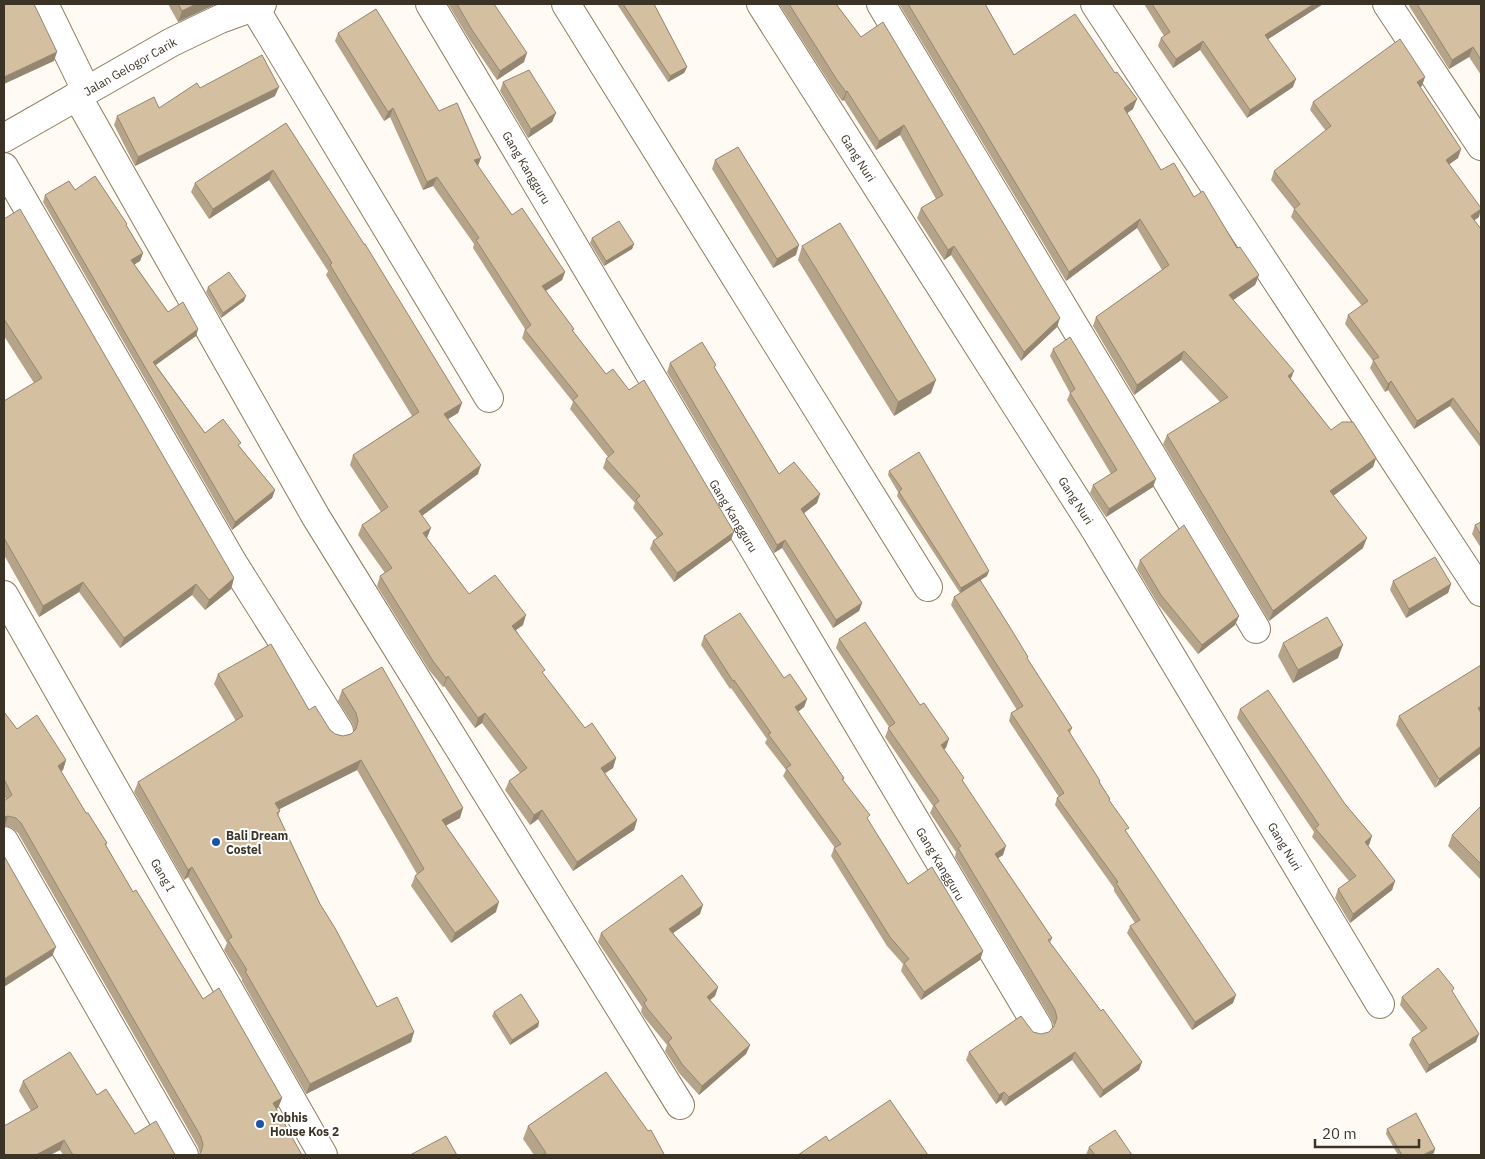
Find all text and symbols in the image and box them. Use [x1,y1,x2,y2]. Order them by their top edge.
street label: Jalan Gelogor Carik [81,33,179,99]
street label: Gang Kangguru [500,128,555,206]
street label: Gang Nuri [838,131,879,184]
street label: Gang Nuri [1056,474,1097,527]
street label: Gang Kangguru [707,476,761,555]
street label: Gang Nuri [1265,819,1305,873]
street label: Gang Kangguru [913,824,968,903]
place label: Bali Dream Costel [226,828,288,857]
marker: Bali Dream Costel [210,836,222,848]
street label: Gang I [148,856,179,894]
place label: Yobhis House Kos 2 [270,1110,339,1139]
scale bar [1315,1116,1419,1148]
marker: Yobhis House Kos 2 [254,1118,266,1130]
text: 20 m [1322,1124,1357,1143]

